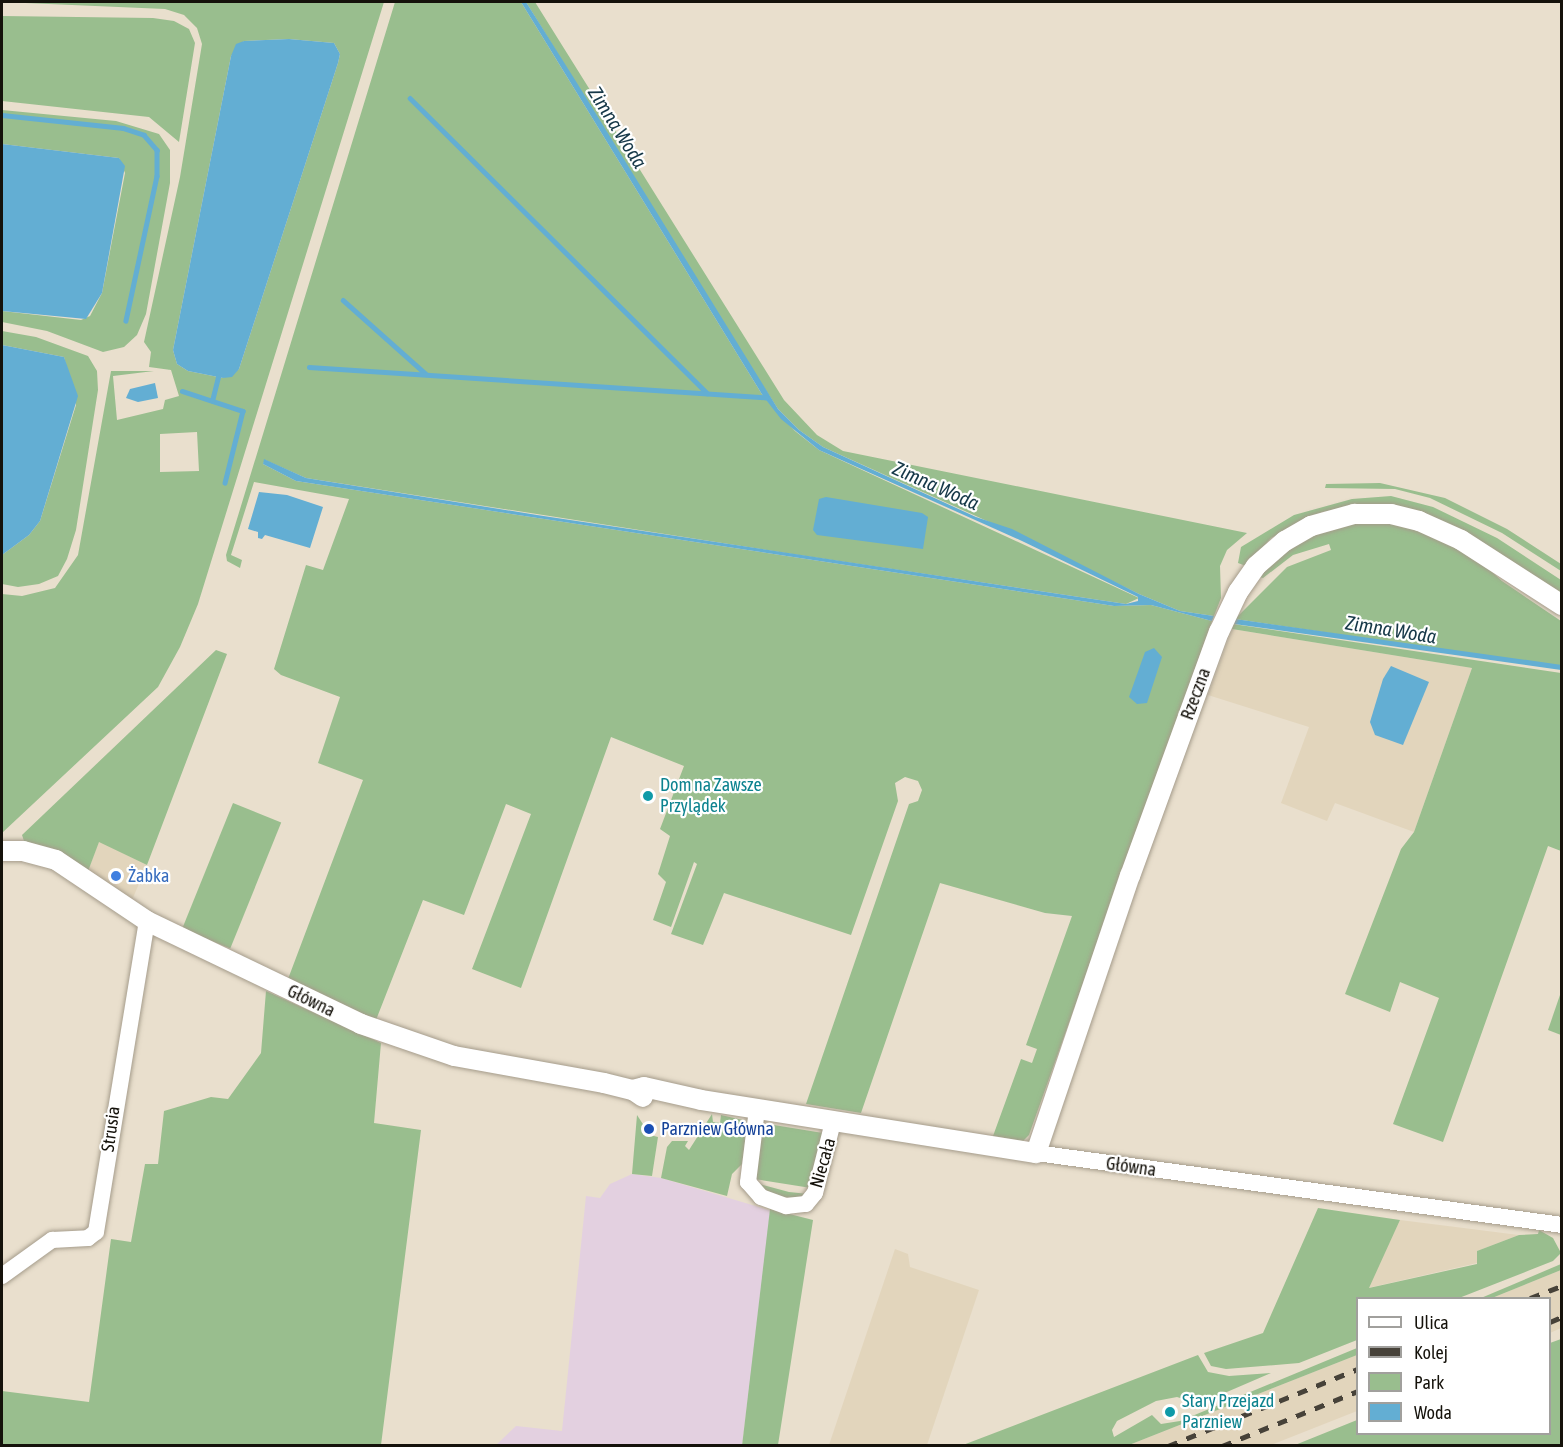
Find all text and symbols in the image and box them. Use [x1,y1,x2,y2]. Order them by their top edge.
water label: Zimna Woda [583,82,653,172]
water label: Zimna Woda [889,455,983,515]
water label: Zimna Woda [1344,610,1438,648]
street label: Rzeczna [1177,665,1215,723]
place label: Dom na Zawsze Przylądek [660,775,762,818]
marker: Dom na Zawsze Przylądek [641,789,655,803]
place label: Żabka [128,865,169,887]
marker: Żabka [109,869,123,883]
street label: Główna [284,980,338,1022]
street label: Strusia [97,1105,125,1153]
place label: Parzniew Główna [661,1118,774,1140]
marker: Parzniew Główna [642,1122,656,1136]
street label: Niecała [806,1136,840,1190]
street label: Główna [1105,1153,1157,1181]
legend [1356,1297,1551,1435]
text: Ulica [1414,1312,1449,1333]
text: Kolej [1414,1342,1448,1363]
text: Park [1414,1372,1444,1393]
place label: Stary Przejazd Parzniew [1182,1391,1274,1434]
text: Woda [1414,1402,1452,1423]
marker: Stary Przejazd Parzniew [1163,1405,1177,1419]

